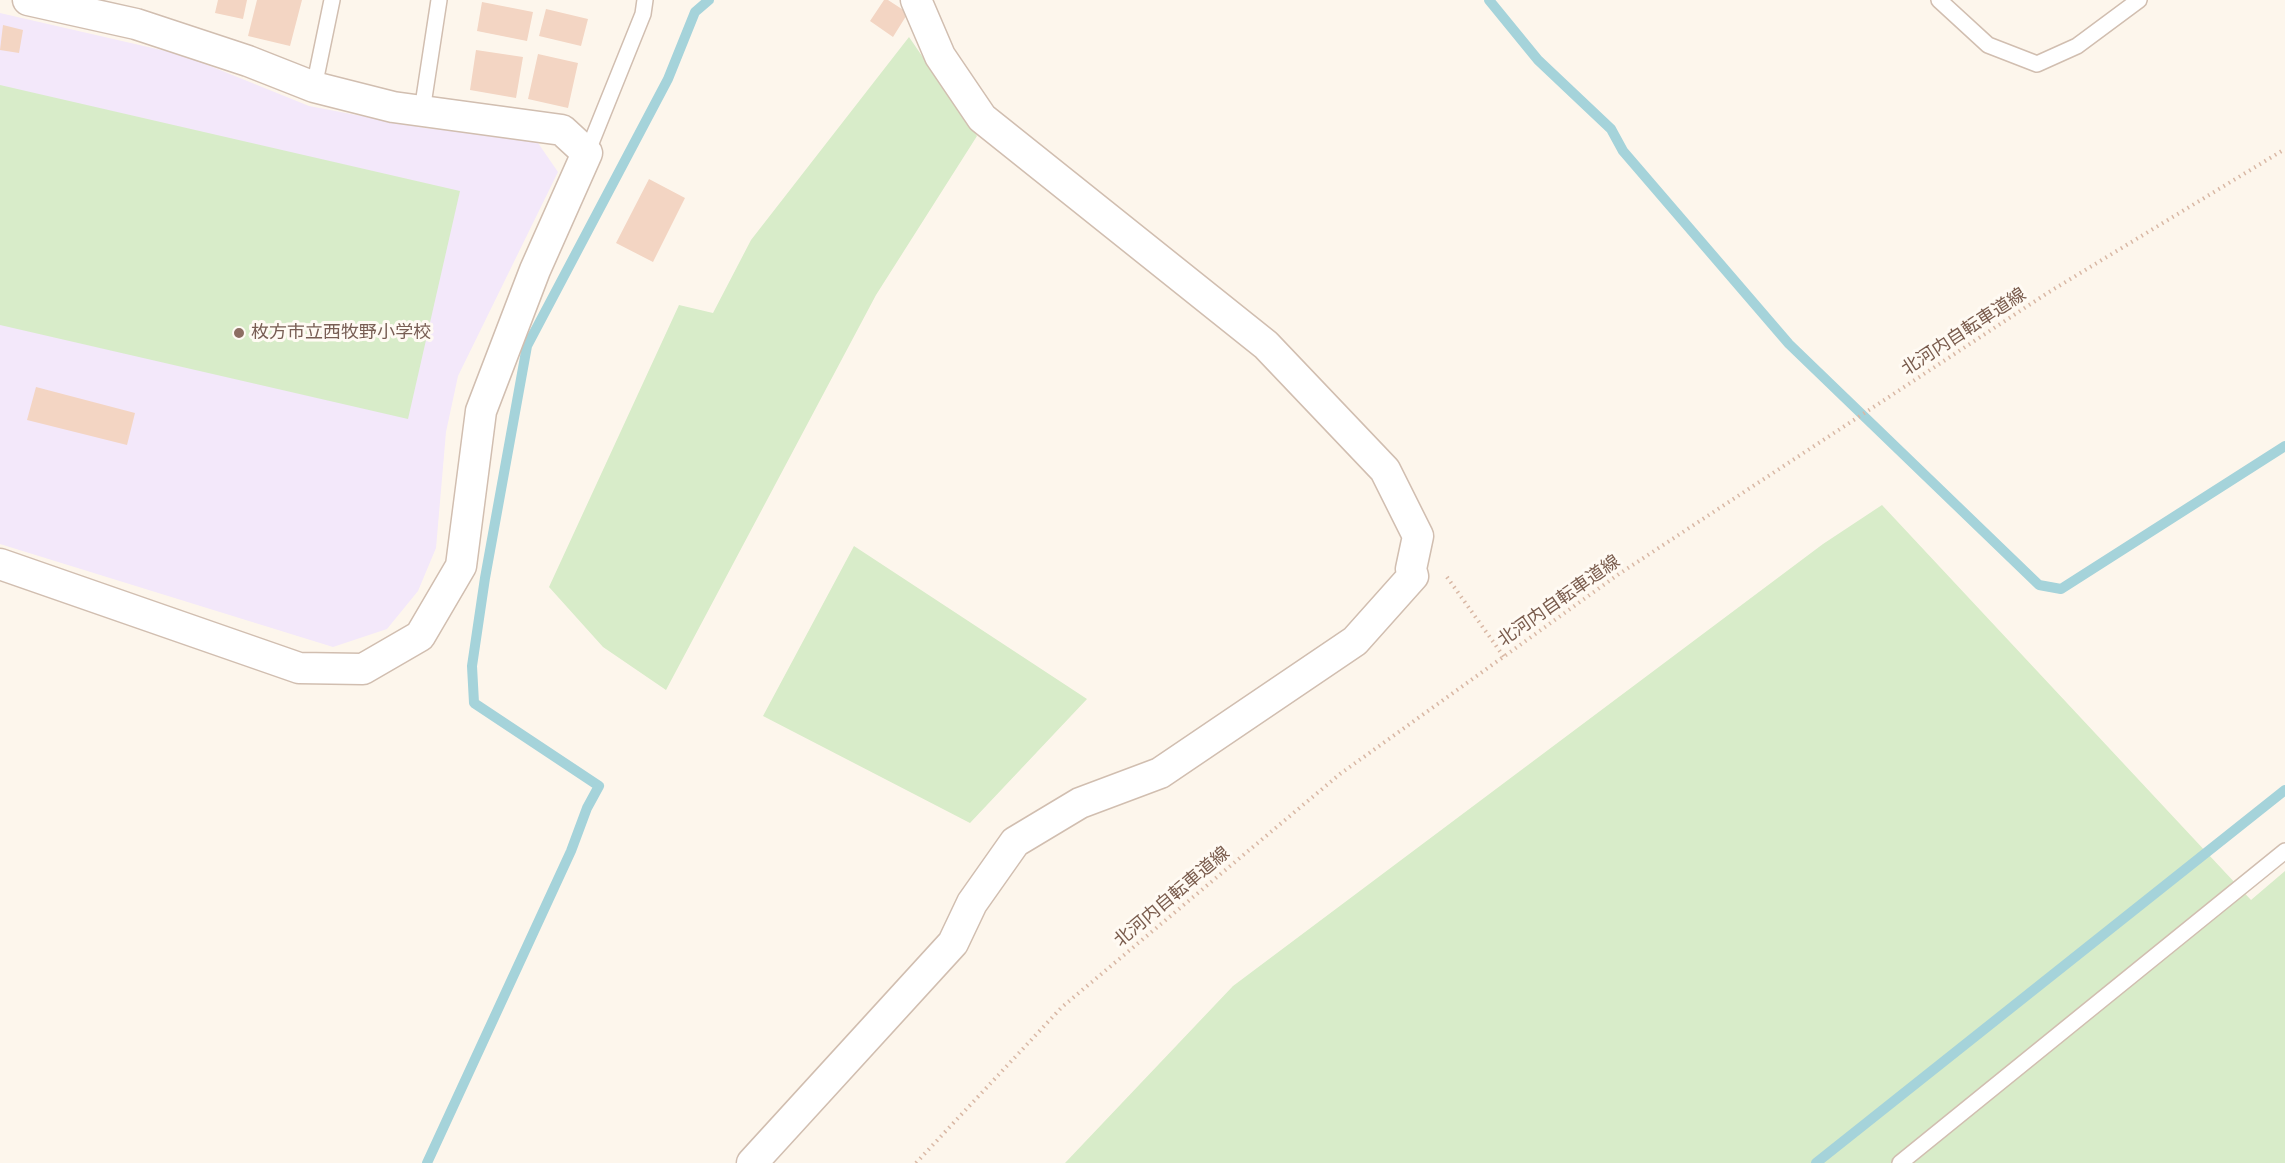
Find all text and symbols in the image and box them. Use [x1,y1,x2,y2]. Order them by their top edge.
street label: 北河内自転車道線 [1898,284,2030,380]
place label: 枚方市立西牧野小学校 [251,322,431,344]
marker: 枚方市立西牧野小学校 [232,326,246,340]
street label: 北河内自転車道線 [1494,551,1624,651]
street label: 北河内自転車道線 [1110,842,1234,952]

